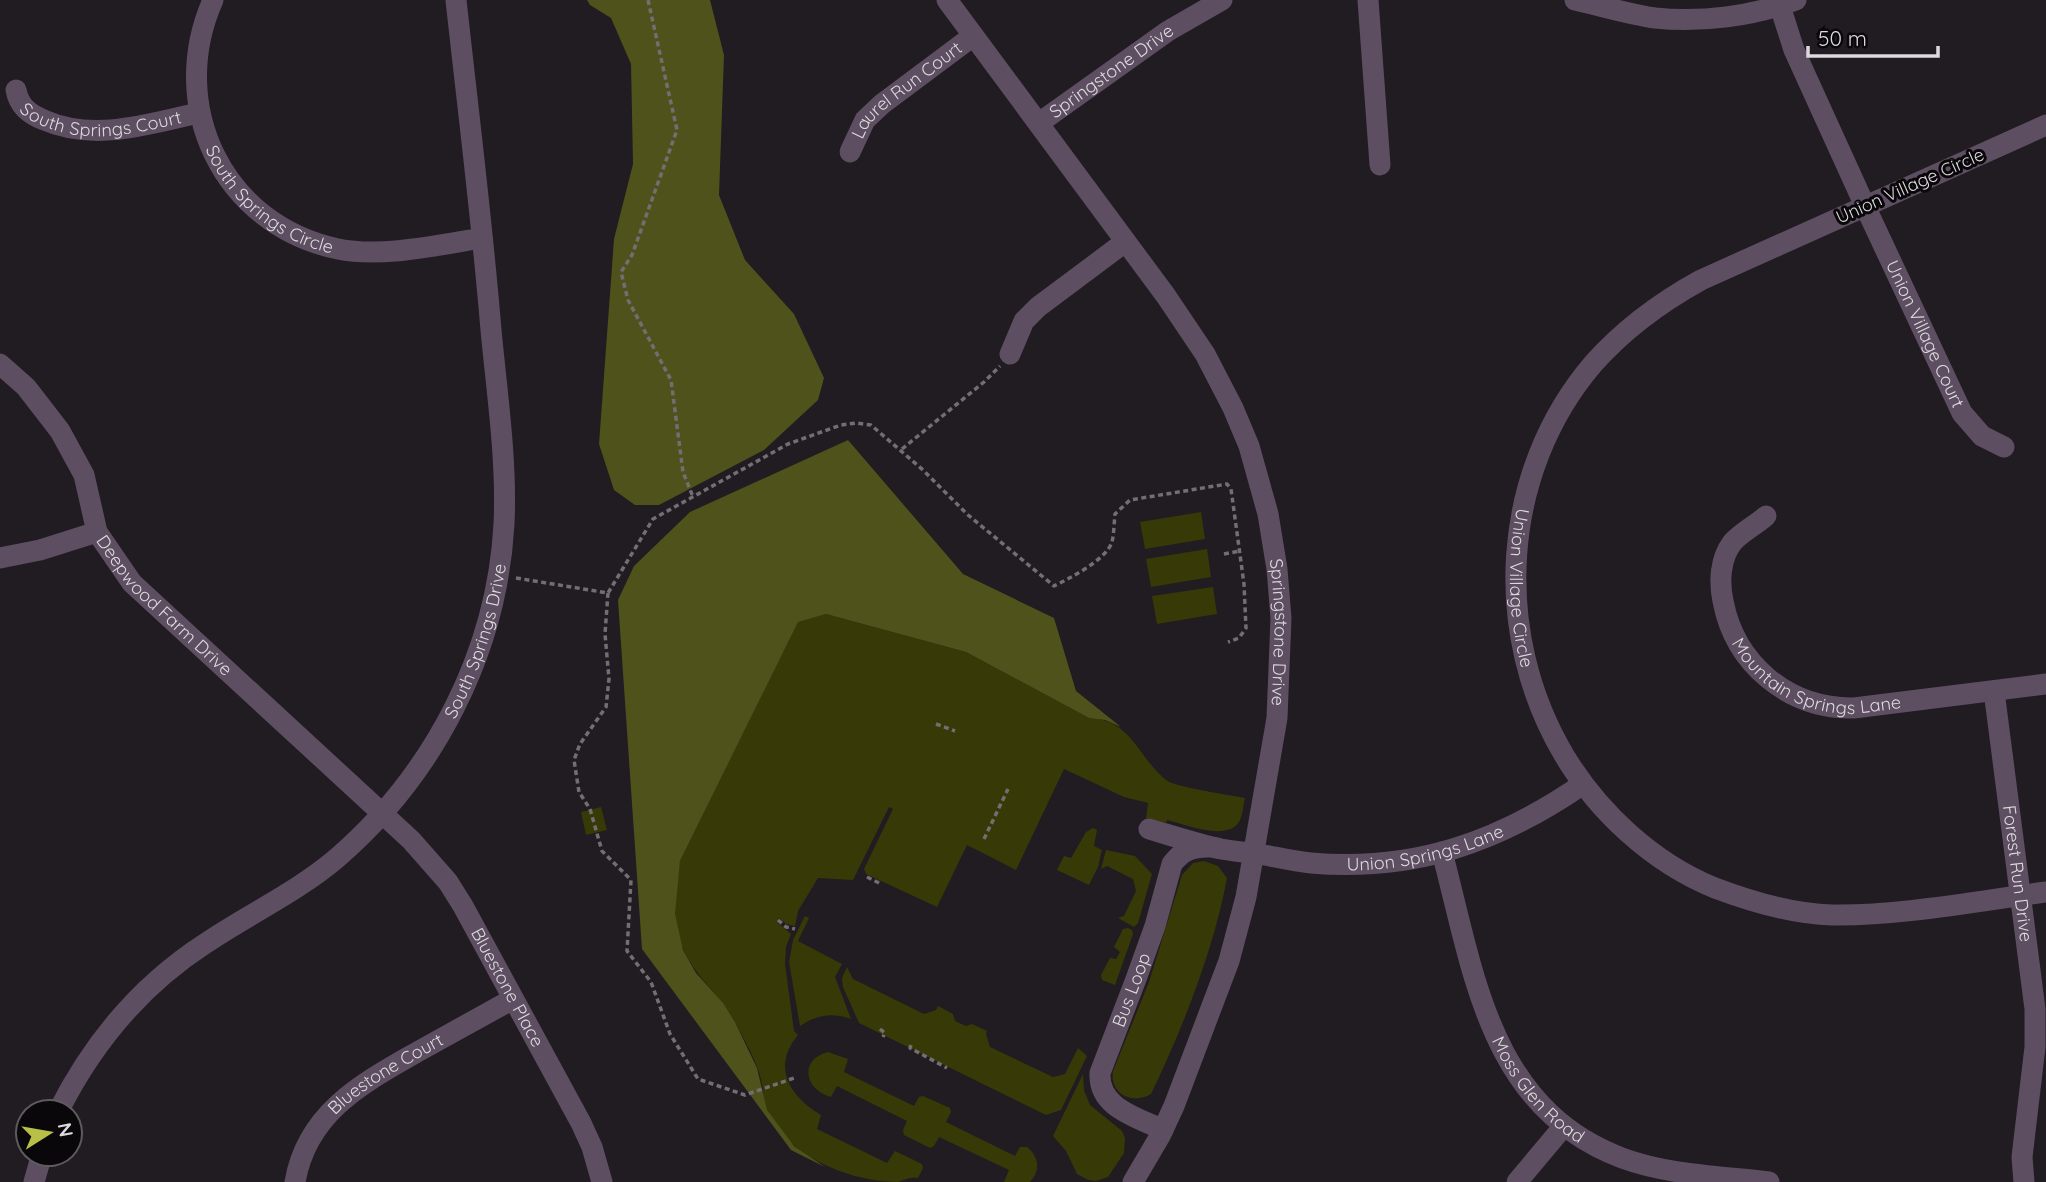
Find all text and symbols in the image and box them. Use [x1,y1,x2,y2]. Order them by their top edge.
scale bar [1808,14,1938,58]
street label: Springstone Drive [1044,19,1178,123]
text: 50 m [1818,25,1867,51]
street label: Laurel Run Court [846,36,966,142]
street label: South Springs Court [15,97,184,141]
street label: South Springs Circle [201,141,336,259]
street label: Union Village Circle [1832,143,1987,229]
street label: Union Village Court [1881,256,1970,411]
street label: Union Village Circle [1505,507,1539,670]
street label: Deepwood Farm Drive [91,530,237,681]
street label: Springstone Drive [1264,557,1293,707]
street label: South Springs Drive [439,562,511,722]
street label: Mountain Springs Lane [1727,633,1902,719]
street label: Forest Run Drive [1998,804,2038,943]
street label: Union Springs Lane [1346,819,1507,876]
street label: Bluestone Place [466,924,549,1051]
street label: Bus Loop [1107,950,1155,1030]
street label: Bluestone Court [323,1028,447,1119]
street label: Moss Glen Road [1487,1032,1589,1148]
north arrow [14,1098,84,1168]
text: N [53,1121,79,1139]

